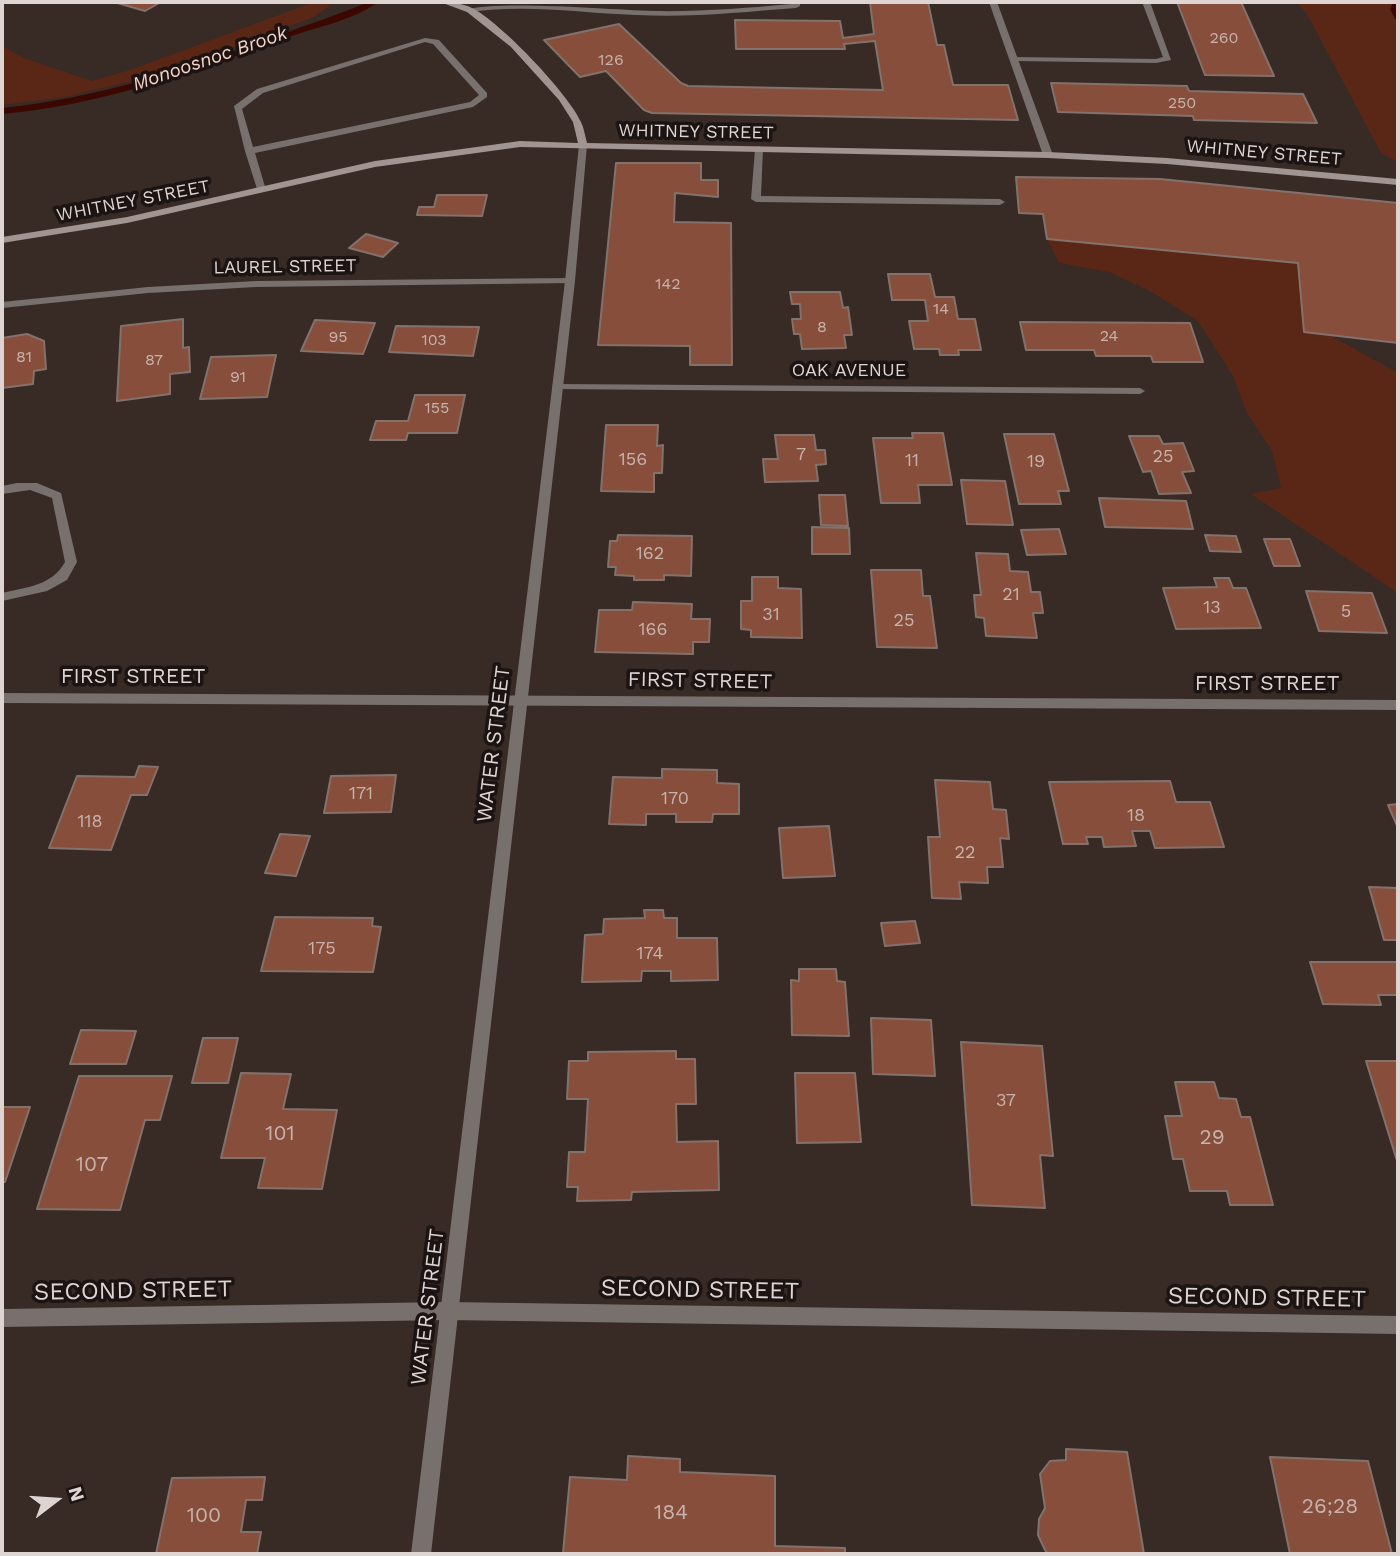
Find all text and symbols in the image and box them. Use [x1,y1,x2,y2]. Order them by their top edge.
water label: Monoosnoc Brook [130,22,290,96]
house number: 260 [1209,28,1239,48]
house number: 126 [598,50,624,70]
house number: 250 [1168,93,1196,113]
street label: WHITNEY STREET [618,120,774,144]
street label: WHITNEY STREET [1186,135,1342,171]
street label: WHITNEY STREET [55,176,211,226]
street label: LAUREL STREET [213,255,357,279]
house number: 142 [655,274,681,294]
house number: 14 [933,299,949,319]
house number: 8 [817,317,827,337]
house number: 24 [1100,326,1118,346]
house number: 95 [328,327,348,347]
house number: 103 [421,330,447,350]
house number: 81 [16,347,32,367]
house number: 87 [145,350,163,370]
street label: OAK AVENUE [792,360,906,382]
house number: 91 [230,367,246,387]
house number: 155 [425,398,449,418]
house number: 7 [796,444,806,466]
house number: 25 [1153,446,1173,468]
house number: 156 [619,449,647,471]
house number: 11 [905,450,919,472]
house number: 19 [1027,451,1045,473]
house number: 162 [636,543,664,565]
house number: 21 [1002,584,1020,606]
house number: 13 [1203,597,1221,619]
house number: 5 [1341,601,1351,623]
house number: 31 [762,604,780,626]
house number: 25 [894,610,914,632]
house number: 166 [639,619,667,641]
street label: FIRST STREET [61,664,205,690]
street label: WATER STREET [472,664,516,824]
street label: FIRST STREET [627,667,773,695]
street label: FIRST STREET [1195,671,1339,697]
house number: 171 [349,783,373,805]
house number: 170 [661,788,689,810]
house number: 18 [1127,805,1145,827]
house number: 118 [77,811,103,833]
house number: 22 [955,842,975,864]
house number: 175 [308,938,336,960]
house number: 174 [637,943,663,965]
house number: 37 [996,1090,1016,1112]
house number: 101 [265,1121,295,1147]
house number: 29 [1199,1125,1225,1151]
house number: 107 [76,1152,108,1178]
street label: WATER STREET [406,1227,450,1387]
street label: SECOND STREET [601,1274,799,1306]
street label: SECOND STREET [34,1275,232,1307]
street label: SECOND STREET [1168,1282,1366,1314]
north arrow [21,1465,91,1535]
text: N [64,1484,90,1504]
house number: 26;28 [1302,1494,1358,1520]
house number: 184 [654,1500,688,1526]
house number: 100 [187,1503,221,1529]

